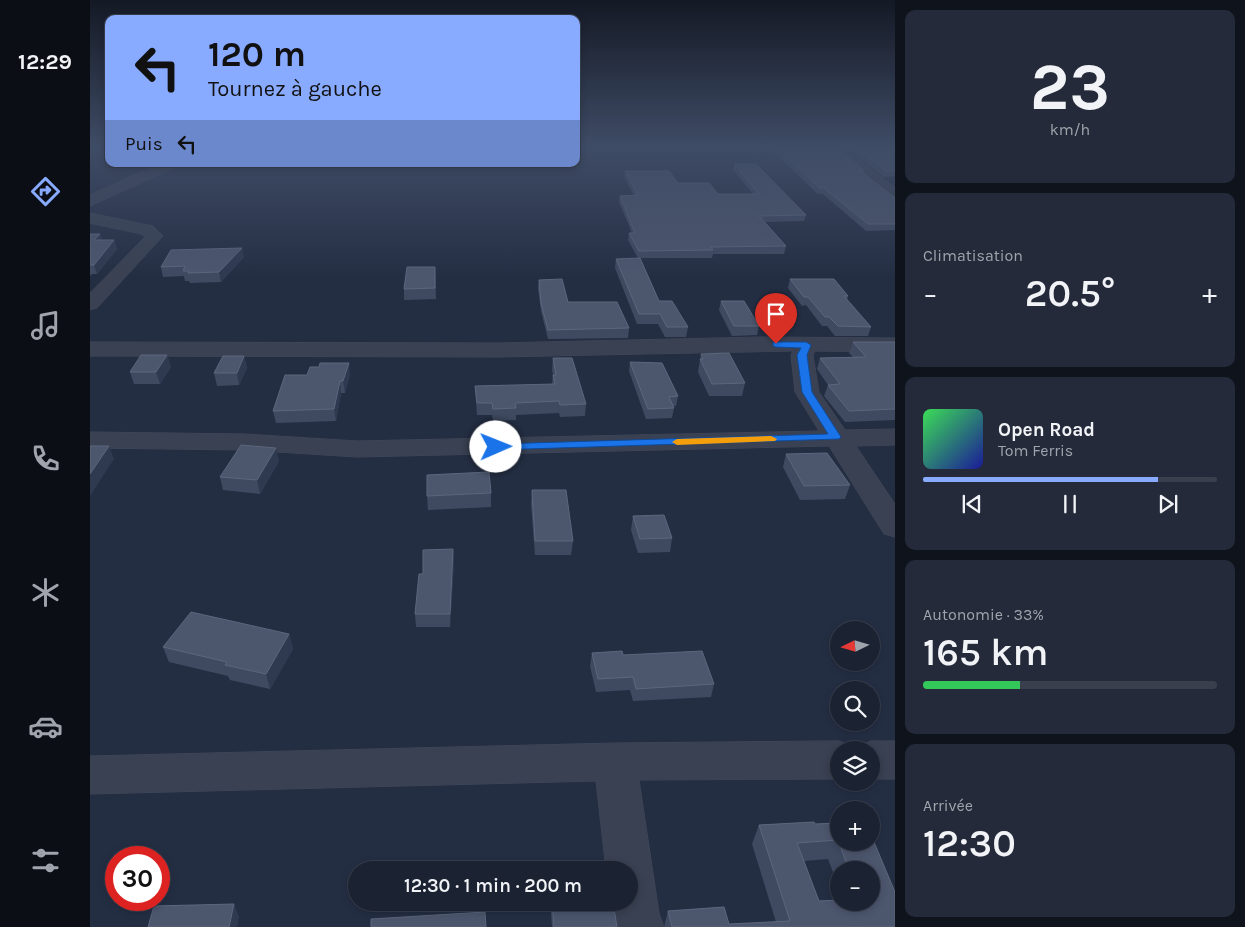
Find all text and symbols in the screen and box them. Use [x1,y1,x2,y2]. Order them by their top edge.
text: 120 m [208,34,306,75]
icon: left [125,35,190,100]
text: 12:29 [18,49,72,75]
text: 23 [1030,49,1110,125]
text: Tournez à gauche [208,76,382,102]
text: km/h [1050,120,1090,139]
icon: left [173,130,201,158]
text: Puis [125,133,163,155]
icon: directions [28,174,63,209]
text: Climatisation [923,246,1023,265]
text: 20.5° [1025,271,1115,316]
text: − [923,277,938,310]
text: + [1202,277,1217,310]
pin [755,293,797,344]
icon: arrive [762,300,790,328]
icon: music [28,308,63,343]
text: Open Road [998,419,1095,441]
position arrow [469,420,521,472]
icon: phone [28,441,63,476]
text: Tom Ferris [998,441,1073,460]
icon: previous [958,490,986,518]
icon: pause [1056,490,1084,518]
icon: next [1154,490,1182,518]
icon: climate [28,575,63,610]
text: Autonomie · 33% [923,605,1044,624]
north arrow [830,621,880,671]
map controls [830,621,880,911]
text: 165 km [923,630,1048,675]
button: search [830,681,880,731]
icon: car [28,709,63,744]
button: layers [830,741,880,791]
text: Arrivée [923,796,973,815]
button: + [830,801,880,851]
text: 12:30 [923,821,1016,866]
icon: filters [28,843,63,878]
speed limit sign: 30 [105,846,170,911]
button: − [830,861,880,911]
text: 12:30 · 1 min · 200 m [404,875,582,897]

